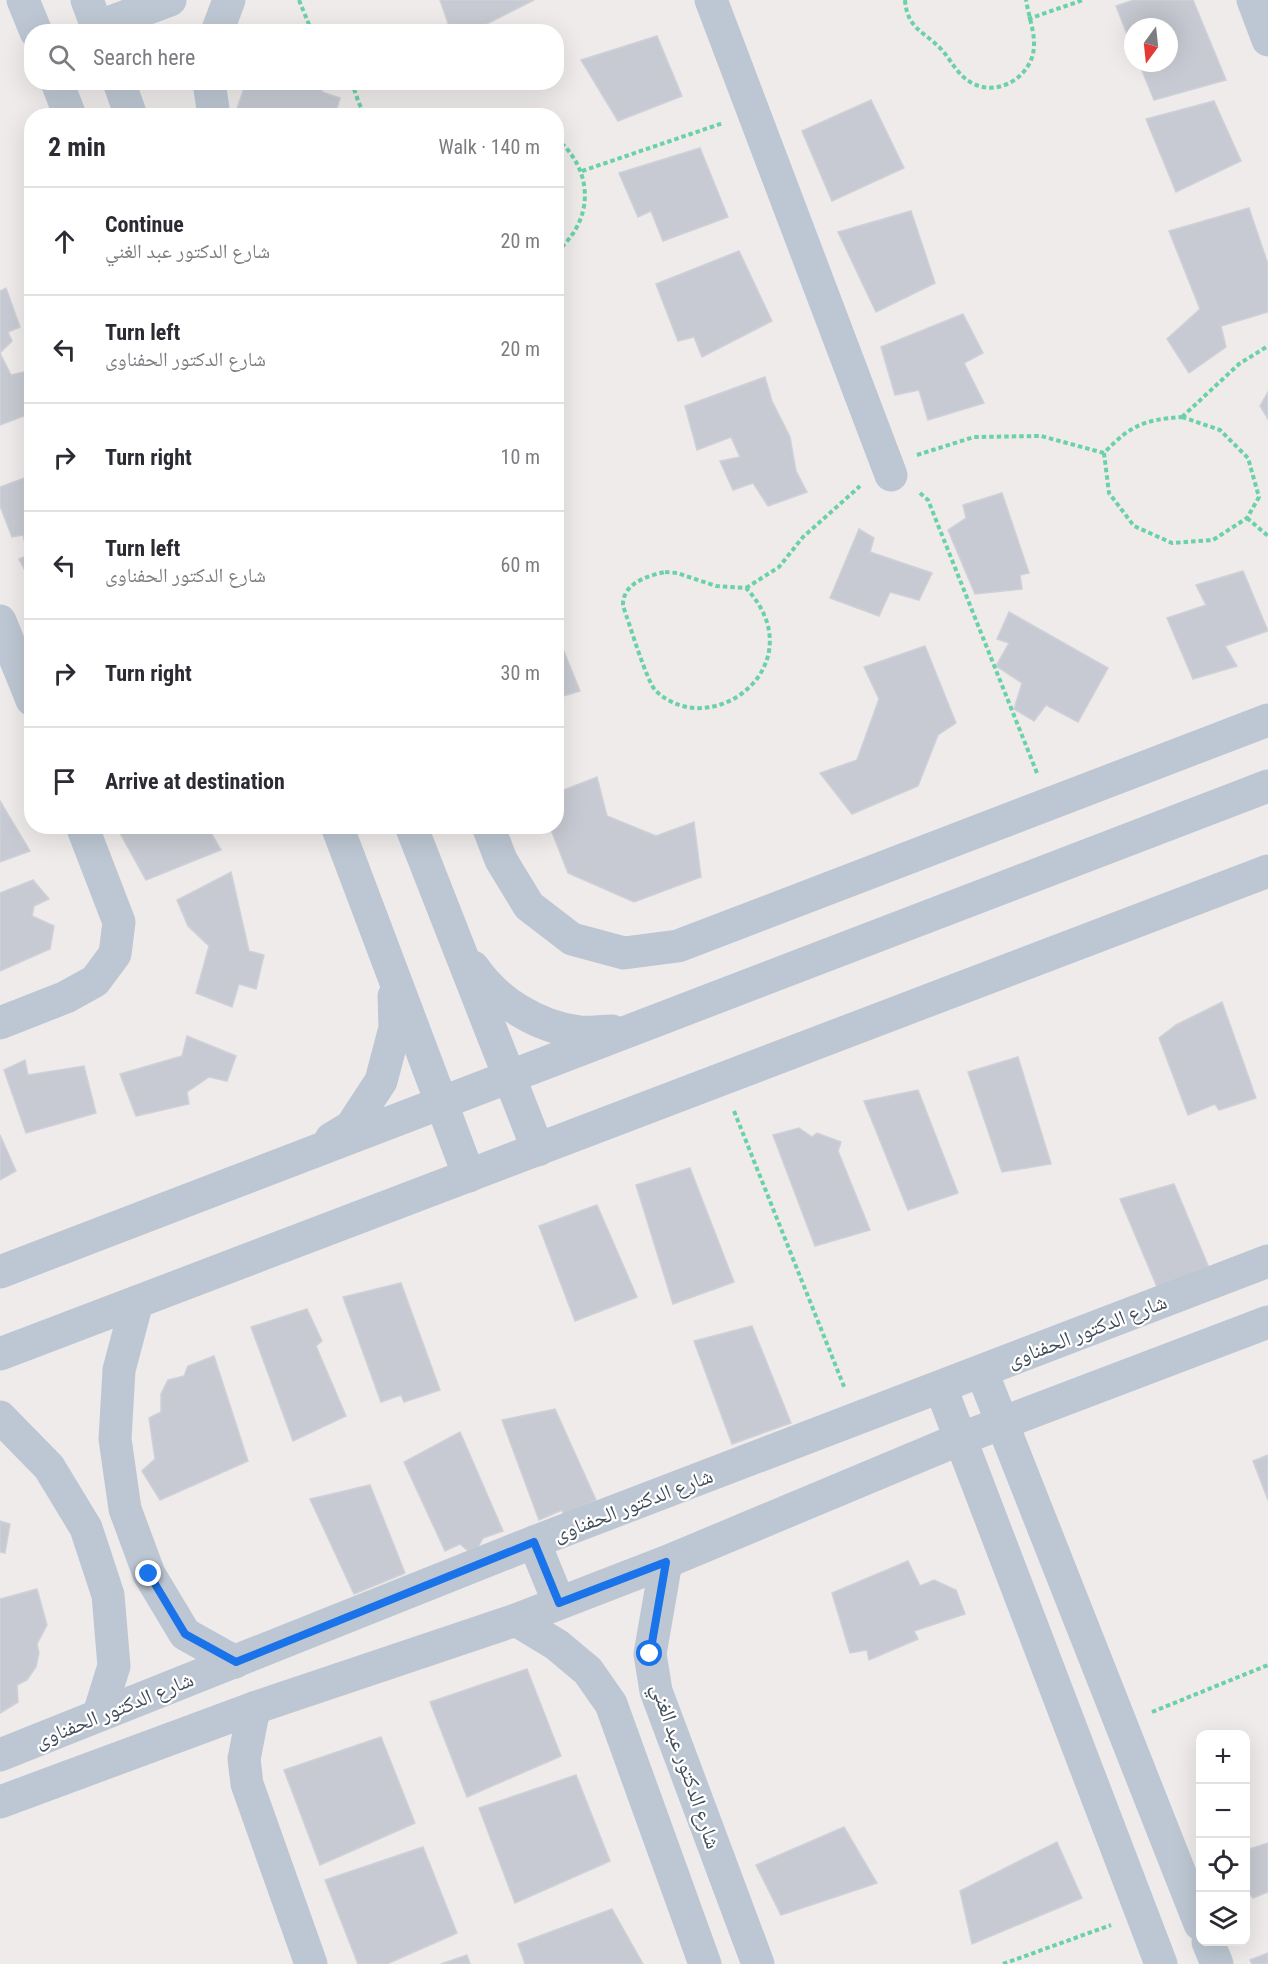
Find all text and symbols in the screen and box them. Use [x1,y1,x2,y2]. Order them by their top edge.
north arrow [1124,18,1178,72]
search box [24,24,564,90]
icon: search [45,41,78,74]
text: Search here [93,45,195,70]
text: 2 min [48,132,106,162]
text: Walk · 140 m [439,135,540,159]
text: Continue [105,212,184,237]
icon: ahead [48,225,81,258]
text: 20 m [501,229,540,253]
text: شارع الدكتور عبد الغني [105,239,270,263]
text: Turn left [105,320,180,345]
icon: left [48,333,81,366]
text: 20 m [501,337,540,361]
text: شارع الدكتور الحفناوى [105,347,266,371]
icon: right [48,441,81,474]
text: Turn right [105,445,192,470]
text: 10 m [501,445,540,469]
text: Turn left [105,536,180,561]
icon: left [48,549,81,582]
text: 60 m [501,553,540,577]
text: شارع الدكتور الحفناوى [105,563,266,587]
icon: right [48,657,81,690]
text: Turn right [105,661,192,686]
text: 30 m [501,661,540,685]
icon: arrive [48,765,81,798]
text: Arrive at destination [105,769,285,794]
street label: شارع الدكتور الحفناوى [1004,1290,1171,1373]
street label: شارع الدكتور الحفناوى [550,1464,717,1547]
route end [135,1560,161,1586]
route start [636,1640,662,1666]
street label: شارع الدكتور الحفناوى [31,1667,197,1754]
street label: شارع الدكتور عبد الغني [642,1680,726,1853]
map controls [1196,1730,1250,1946]
button: + [1196,1730,1250,1784]
button: − [1196,1784,1250,1838]
button: locate [1196,1838,1250,1892]
button: layers [1196,1892,1250,1946]

